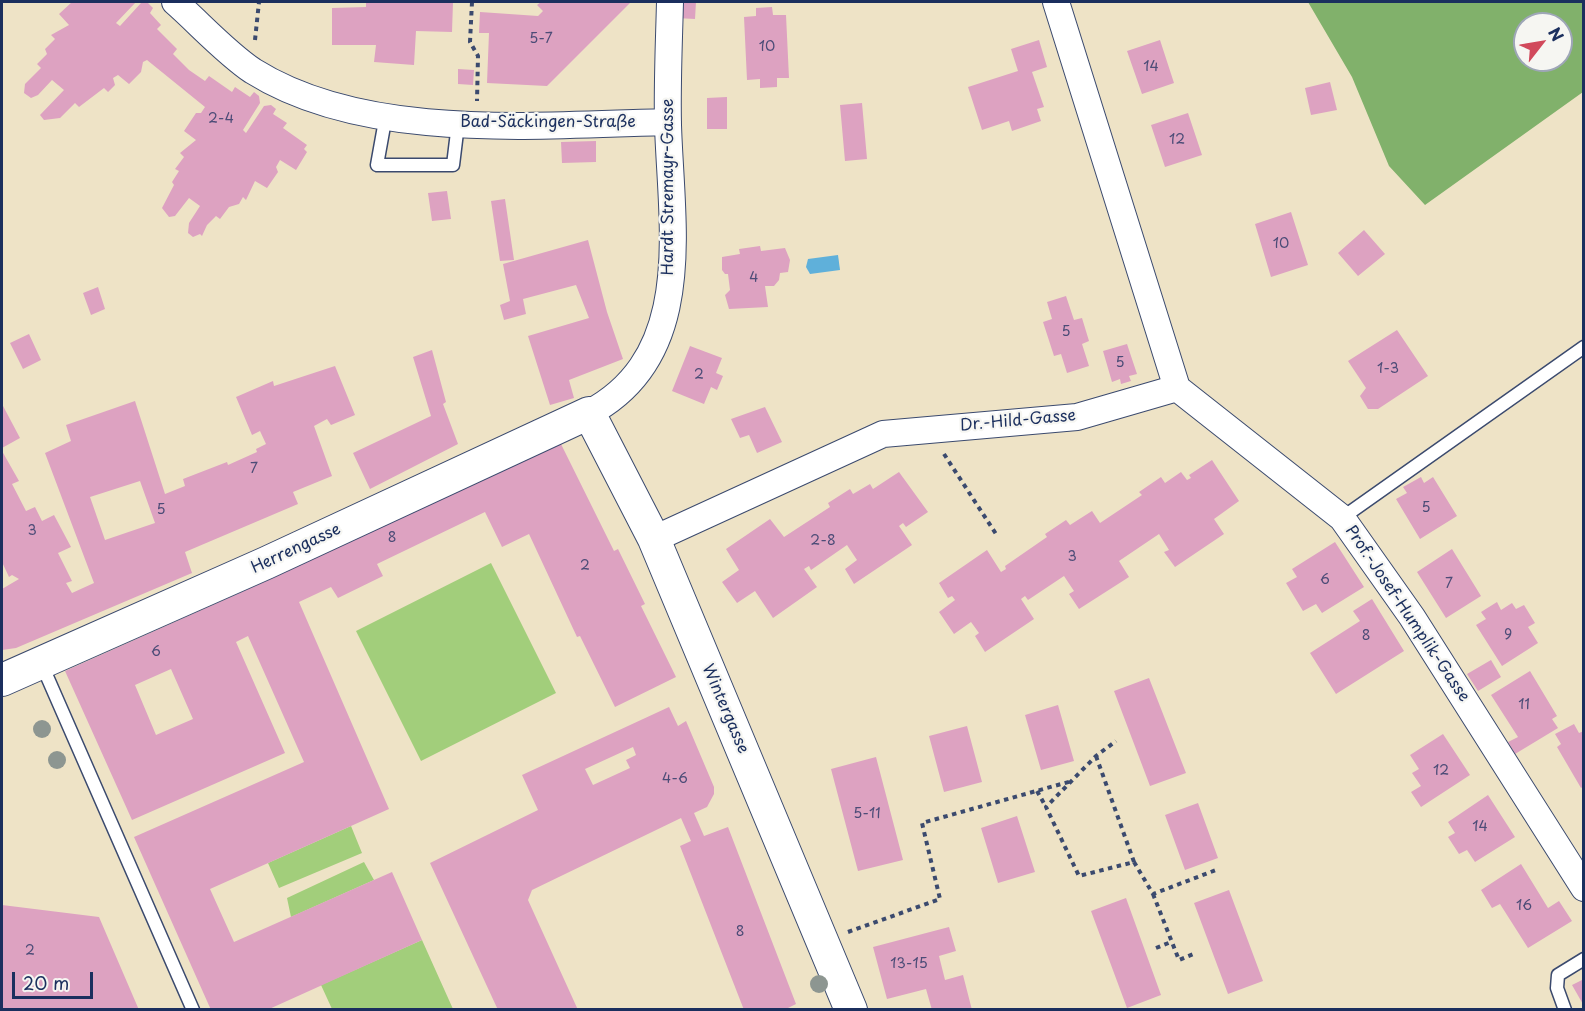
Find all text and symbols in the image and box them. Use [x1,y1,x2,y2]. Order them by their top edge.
north arrow [1513,12,1573,72]
text: N [1543,22,1570,45]
house number: 5-7 [529,31,553,47]
house number: 10 [759,39,775,55]
house number: 14 [1143,59,1159,75]
street label: Hardt Stremayr-Gasse [659,98,679,276]
house number: 2-4 [208,111,234,127]
street label: Bad-Säckingen-Straße [460,113,636,133]
house number: 12 [1169,132,1185,148]
house number: 10 [1273,236,1289,252]
house number: 4 [749,270,759,286]
house number: 5 [1061,324,1071,340]
house number: 5 [1115,355,1125,371]
house number: 1-3 [1377,361,1399,377]
house number: 2 [694,367,704,383]
street label: Dr.-Hild-Gasse [959,406,1077,436]
house number: 7 [250,461,258,477]
house number: 5 [1421,500,1431,516]
house number: 5 [156,502,166,518]
street label: Herrengasse [248,520,344,578]
street label: Prof.-Josef-Humplik-Gasse [1341,522,1473,706]
house number: 3 [27,523,37,539]
house number: 8 [388,530,396,546]
house number: 2-8 [810,533,836,549]
house number: 3 [1067,549,1077,565]
house number: 2 [580,558,590,574]
house number: 6 [1320,572,1330,588]
house number: 7 [1445,576,1453,592]
house number: 9 [1504,627,1512,643]
house number: 8 [1362,628,1370,644]
house number: 6 [151,644,161,660]
street label: Wintergasse [698,661,752,757]
house number: 11 [1518,697,1530,713]
house number: 12 [1433,763,1449,779]
house number: 4-6 [662,771,688,787]
house number: 5-11 [853,806,881,822]
house number: 14 [1472,819,1488,835]
house number: 16 [1516,898,1532,914]
house number: 8 [736,924,744,940]
house number: 2 [25,943,35,959]
house number: 13-15 [890,956,928,972]
scale bar [15,960,96,998]
text: 20 m [23,969,69,996]

